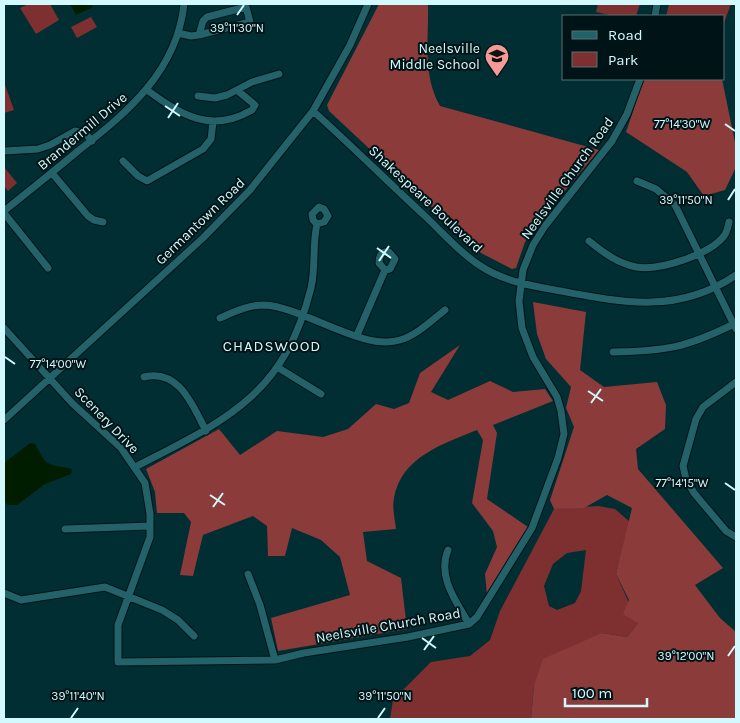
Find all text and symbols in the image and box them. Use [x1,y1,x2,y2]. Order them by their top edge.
legend [562,15,725,80]
text: 39°11'30"N [210,21,264,35]
text: Road [608,26,643,44]
place label: Neelsville Middle School [390,40,480,73]
school or university icon: Neelsville Middle School [484,43,510,77]
text: Park [608,51,638,69]
street label: Brandermill Drive [34,89,131,174]
street label: Neelsville Church Road [517,114,617,243]
text: 77°14'30"W [654,117,710,131]
street label: Shakespeare Boulevard [365,142,486,257]
street label: Germantown Road [152,174,249,268]
text: 39°11'50"N [659,193,713,207]
district label: CHADSWOOD [223,337,321,355]
text: 77°14'00"W [30,357,86,371]
street label: Scenery Drive [71,383,143,457]
text: 77°14'15"W [656,476,709,490]
street label: Neelsville Church Road [314,604,462,647]
text: 39°12'00"N [658,649,714,663]
scale bar [565,676,648,708]
text: 100 m [572,684,612,702]
text: 39°11'40"N [51,689,105,703]
text: 39°11'50"N [358,689,412,703]

